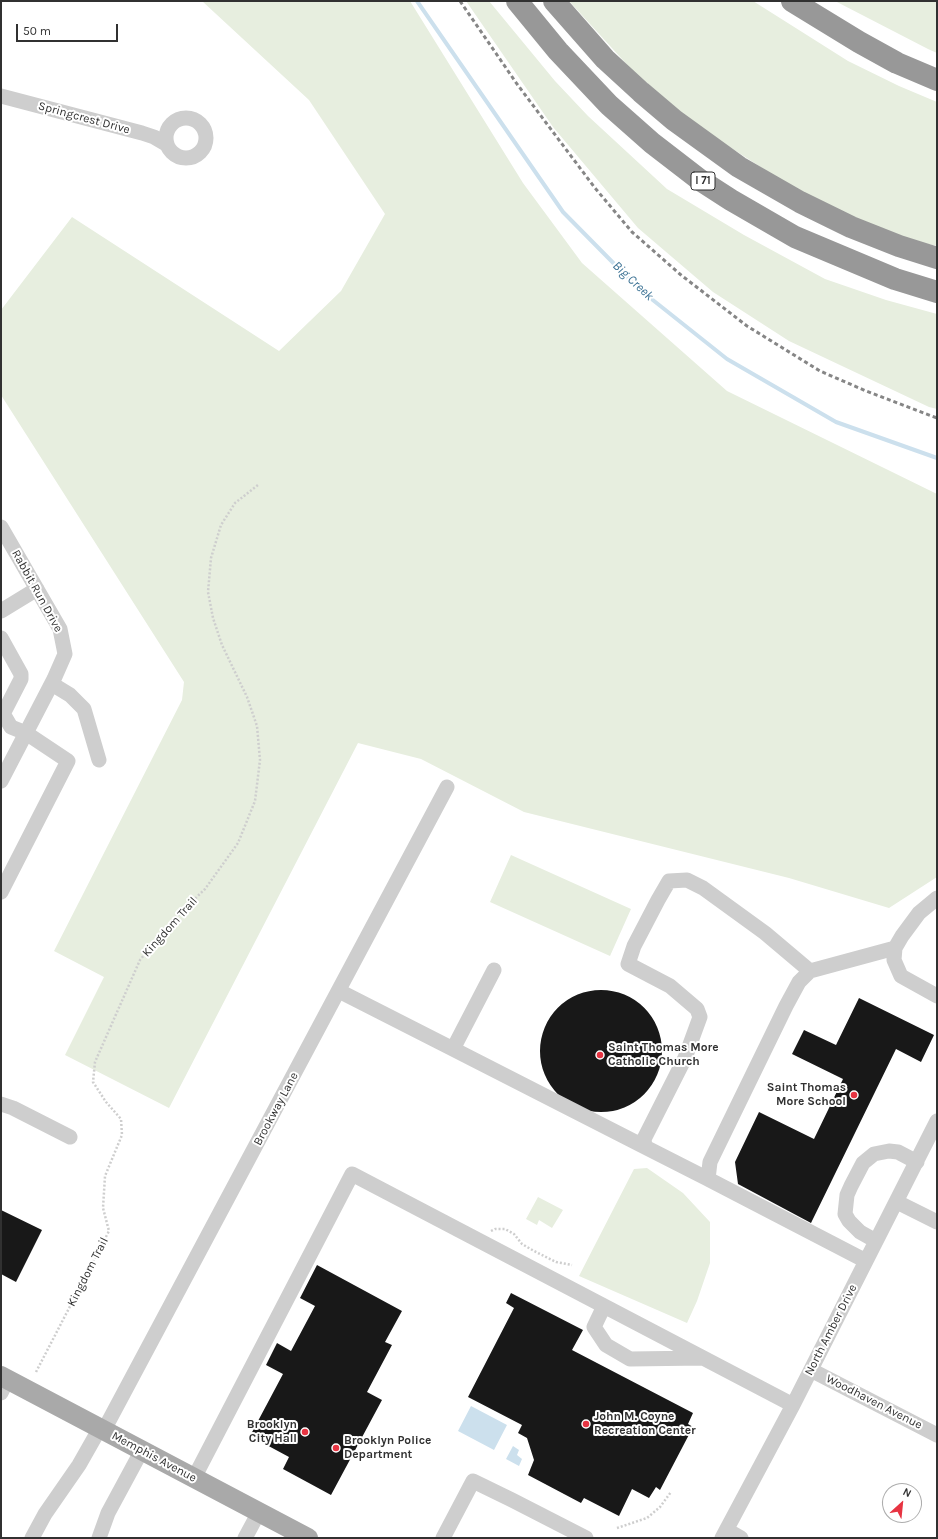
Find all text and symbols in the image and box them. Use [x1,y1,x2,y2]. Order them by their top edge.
scale bar [18,16,120,42]
text: 50 m [23,24,51,38]
street label: Springcrest Drive [36,99,132,137]
road number: I 71 [691,172,715,190]
water label: Big Creek [609,258,657,304]
street label: Rabbit Run Drive [8,547,66,635]
street label: Kingdom Trail [139,894,201,960]
place label: Saint Thomas More Catholic Church [608,1041,719,1069]
marker: Saint Thomas More Catholic Church [595,1050,605,1060]
street label: Brookway Lane [251,1070,301,1148]
place label: Saint Thomas More School [767,1081,846,1109]
marker: Saint Thomas More School [849,1090,859,1100]
street label: Kingdom Trail [64,1235,112,1309]
street label: North Amber Drive [802,1282,860,1378]
street label: Woodhaven Avenue [823,1371,925,1433]
place label: John M. Coyne Recreation Center [594,1410,696,1438]
place label: Brooklyn City Hall [247,1418,297,1446]
marker: John M. Coyne Recreation Center [581,1419,591,1429]
marker: Brooklyn City Hall [300,1427,310,1437]
street label: Memphis Avenue [109,1429,199,1485]
place label: Brooklyn Police Department [344,1434,431,1462]
marker: Brooklyn Police Department [331,1443,341,1453]
north arrow [882,1483,922,1523]
text: N [901,1485,914,1500]

